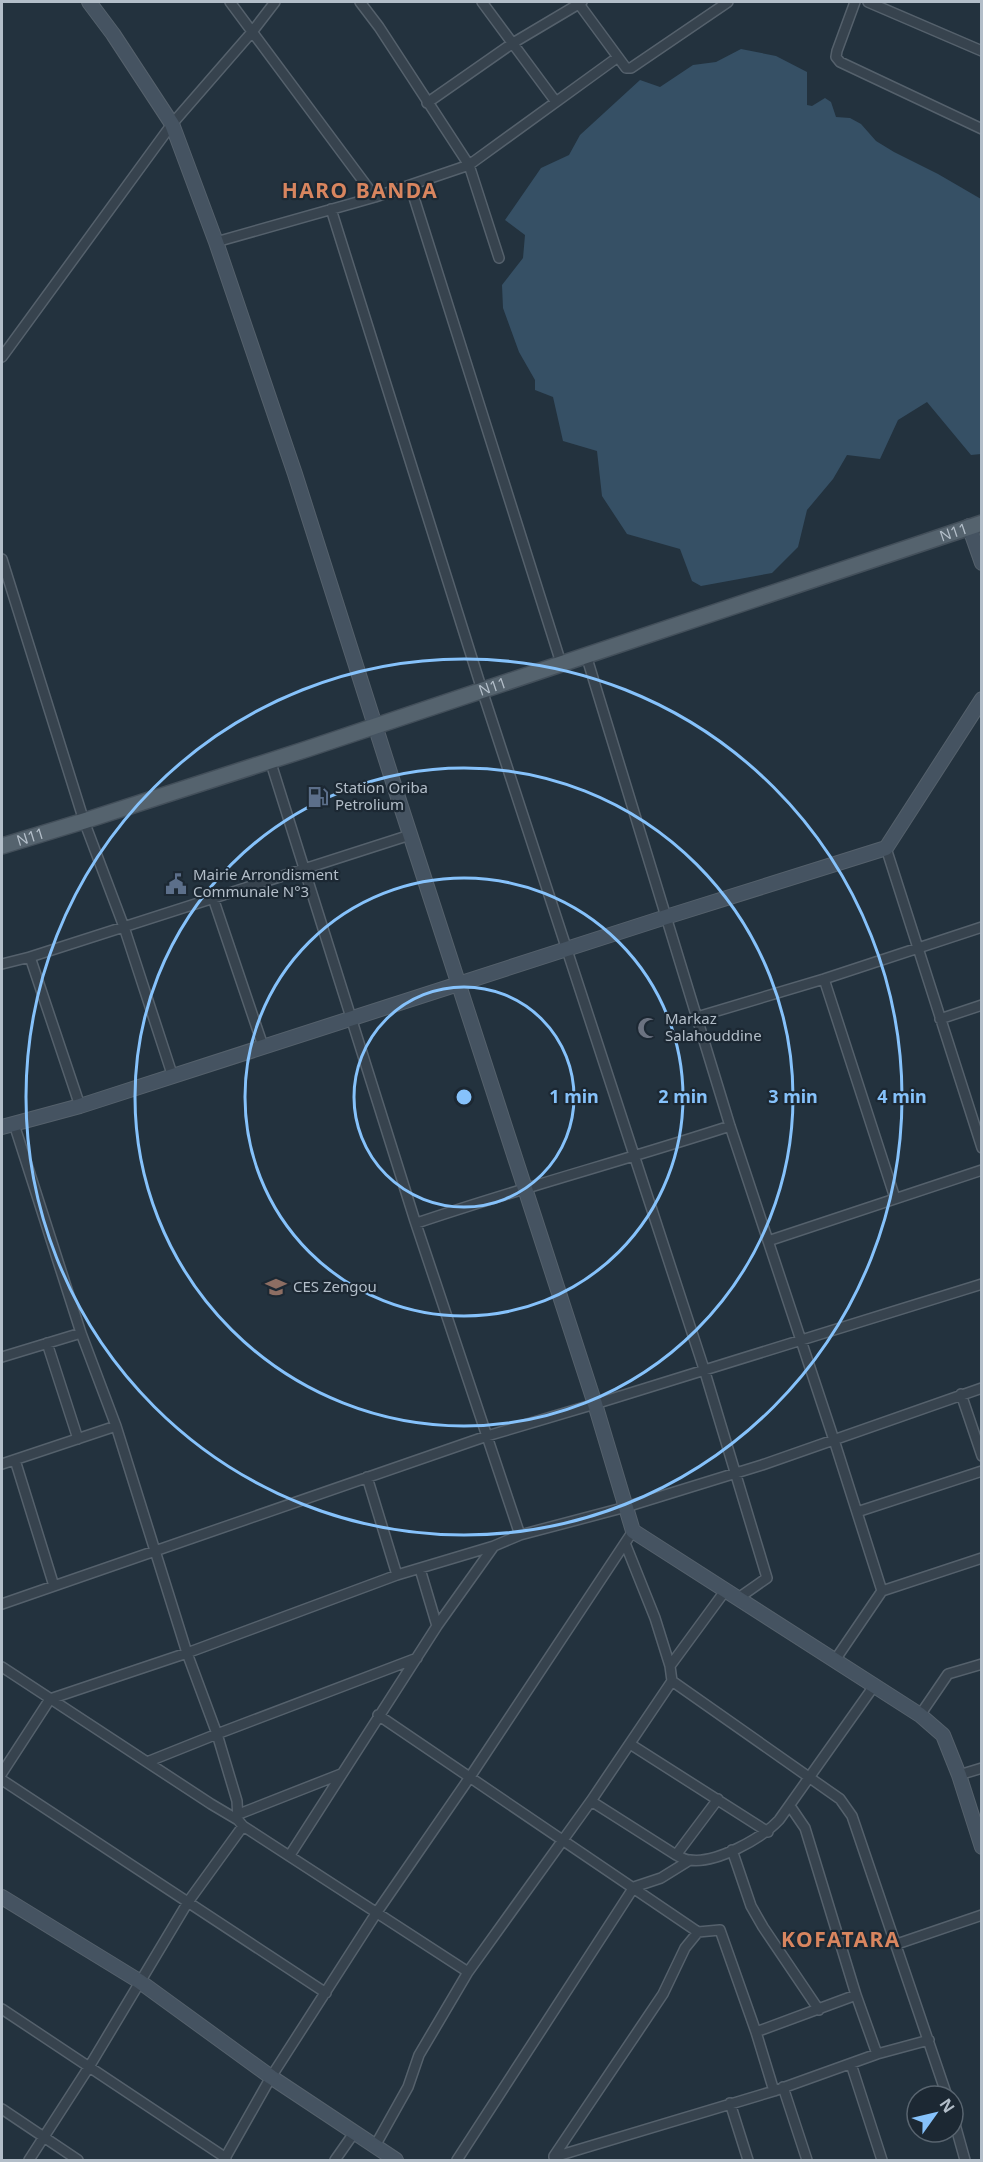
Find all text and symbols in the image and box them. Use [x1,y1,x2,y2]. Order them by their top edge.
district label: HARO BANDA [282,176,438,204]
street label: N11 [937,518,970,546]
street label: N11 [476,672,509,700]
place label: Station Oriba Petrolium [335,777,428,814]
fuel station icon: Station Oriba Petrolium [306,785,330,809]
street label: N11 [14,823,47,850]
place label: Mairie Arrondisment Communale N°3 [193,864,339,901]
public building icon: Mairie Arrondisment Communale N°3 [164,872,188,896]
place label: Markaz Salahouddine [665,1008,762,1045]
mosque icon: Markaz Salahouddine [636,1016,660,1040]
text: 1 min [549,1084,599,1108]
text: 2 min [658,1084,708,1108]
text: 3 min [768,1084,818,1108]
text: 4 min [877,1084,927,1108]
centre of rings [454,1087,474,1107]
school or university icon: CES Zengou [264,1275,288,1299]
place label: CES Zengou [293,1276,377,1296]
district label: KOFATARA [781,1925,901,1953]
north arrow [905,2084,965,2144]
text: N [935,2094,960,2117]

